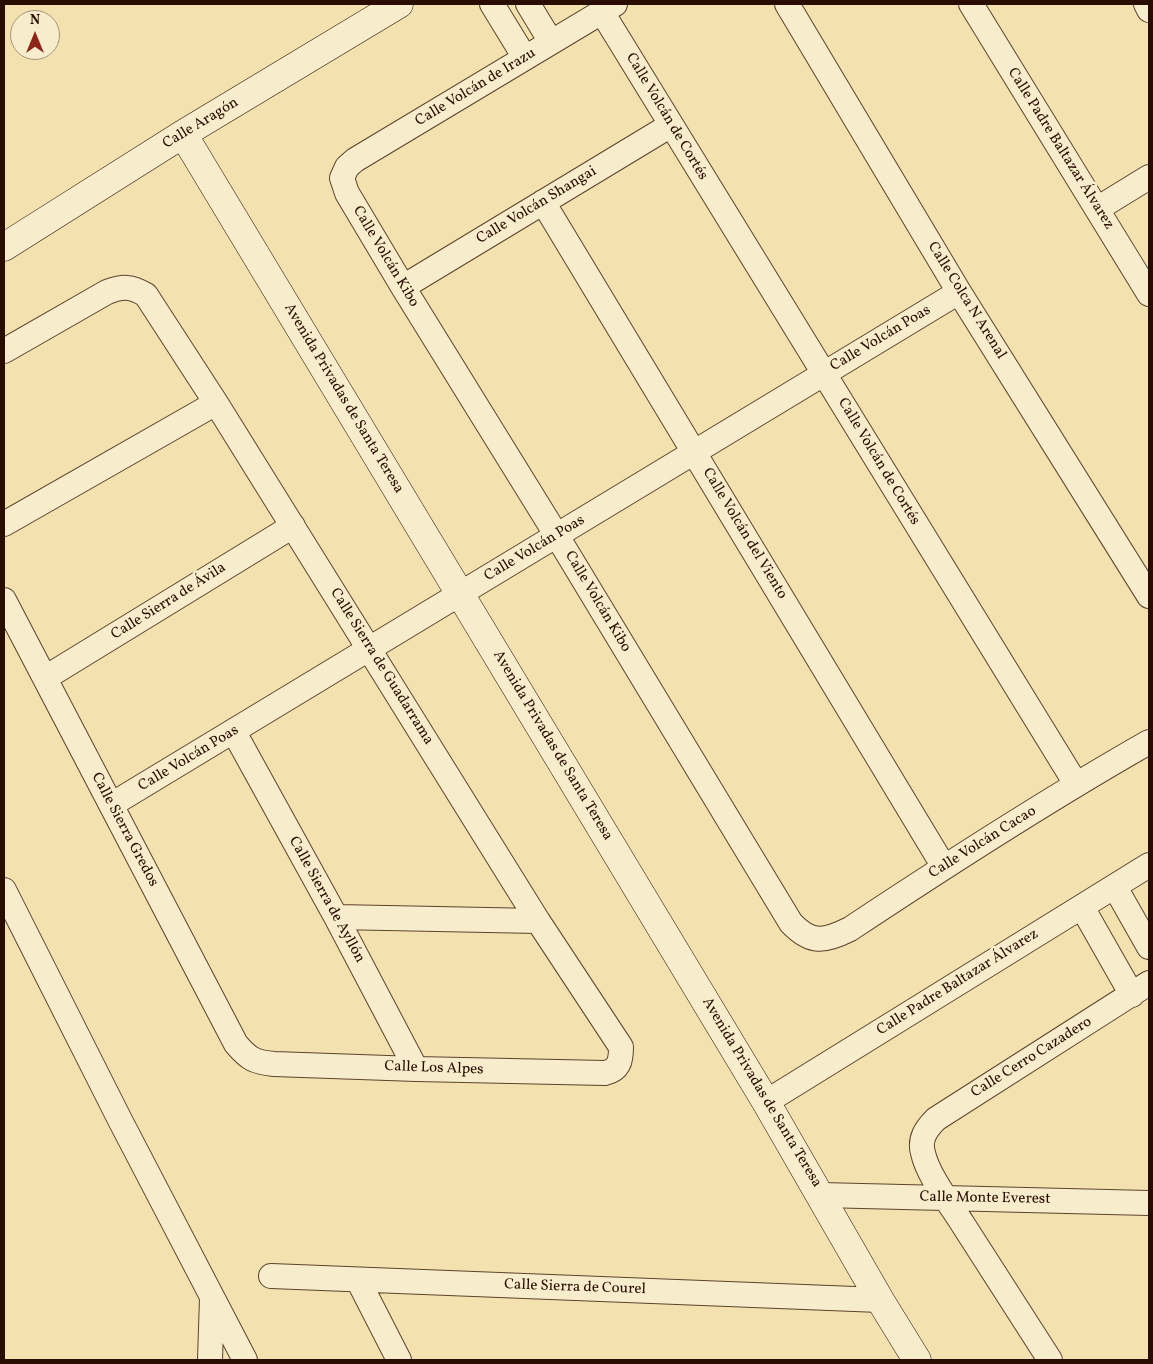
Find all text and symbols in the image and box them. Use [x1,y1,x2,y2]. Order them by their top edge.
north arrow [10,10,60,60]
text: N [30,11,40,30]
street label: Calle Volcán de Irazu [413,45,539,131]
street label: Calle Volcán de Cortés [621,50,711,184]
street label: Calle Padre Baltazar Álvarez [1003,65,1117,233]
street label: Calle Aragón [160,94,242,154]
street label: Calle Volcán Shangai [474,163,600,249]
street label: Calle Volcán Kibo [348,203,422,311]
street label: Calle Colca N Arenal [923,239,1009,363]
street label: Avenida Privadas de Santa Teresa [279,301,407,497]
street label: Calle Volcán Poas [828,302,934,376]
street label: Calle Volcán de Cortés [833,395,923,529]
street label: Calle Volcán del Viento [698,465,790,603]
street label: Calle Volcán Poas [482,512,588,586]
street label: Calle Volcán Kibo [560,548,634,656]
street label: Calle Sierra de Ávila [108,559,230,645]
street label: Calle Sierra de Guadarrama [325,585,437,749]
street label: Avenida Privadas de Santa Teresa [488,648,616,844]
street label: Calle Volcán Poas [136,722,242,796]
street label: Calle Sierra Gredos [86,770,162,890]
street label: Calle Volcán Cacao [926,803,1040,883]
street label: Calle Sierra de Ayllón [284,834,368,966]
street label: Calle Padre Baltazar Álvarez [874,926,1042,1040]
street label: Avenida Privadas de Santa Teresa [697,995,825,1191]
street label: Calle Cerro Cazadero [968,1014,1096,1102]
street label: Calle Los Alpes [384,1058,484,1080]
street label: Calle Monte Everest [919,1189,1051,1209]
street label: Calle Sierra de Courel [504,1277,646,1299]

